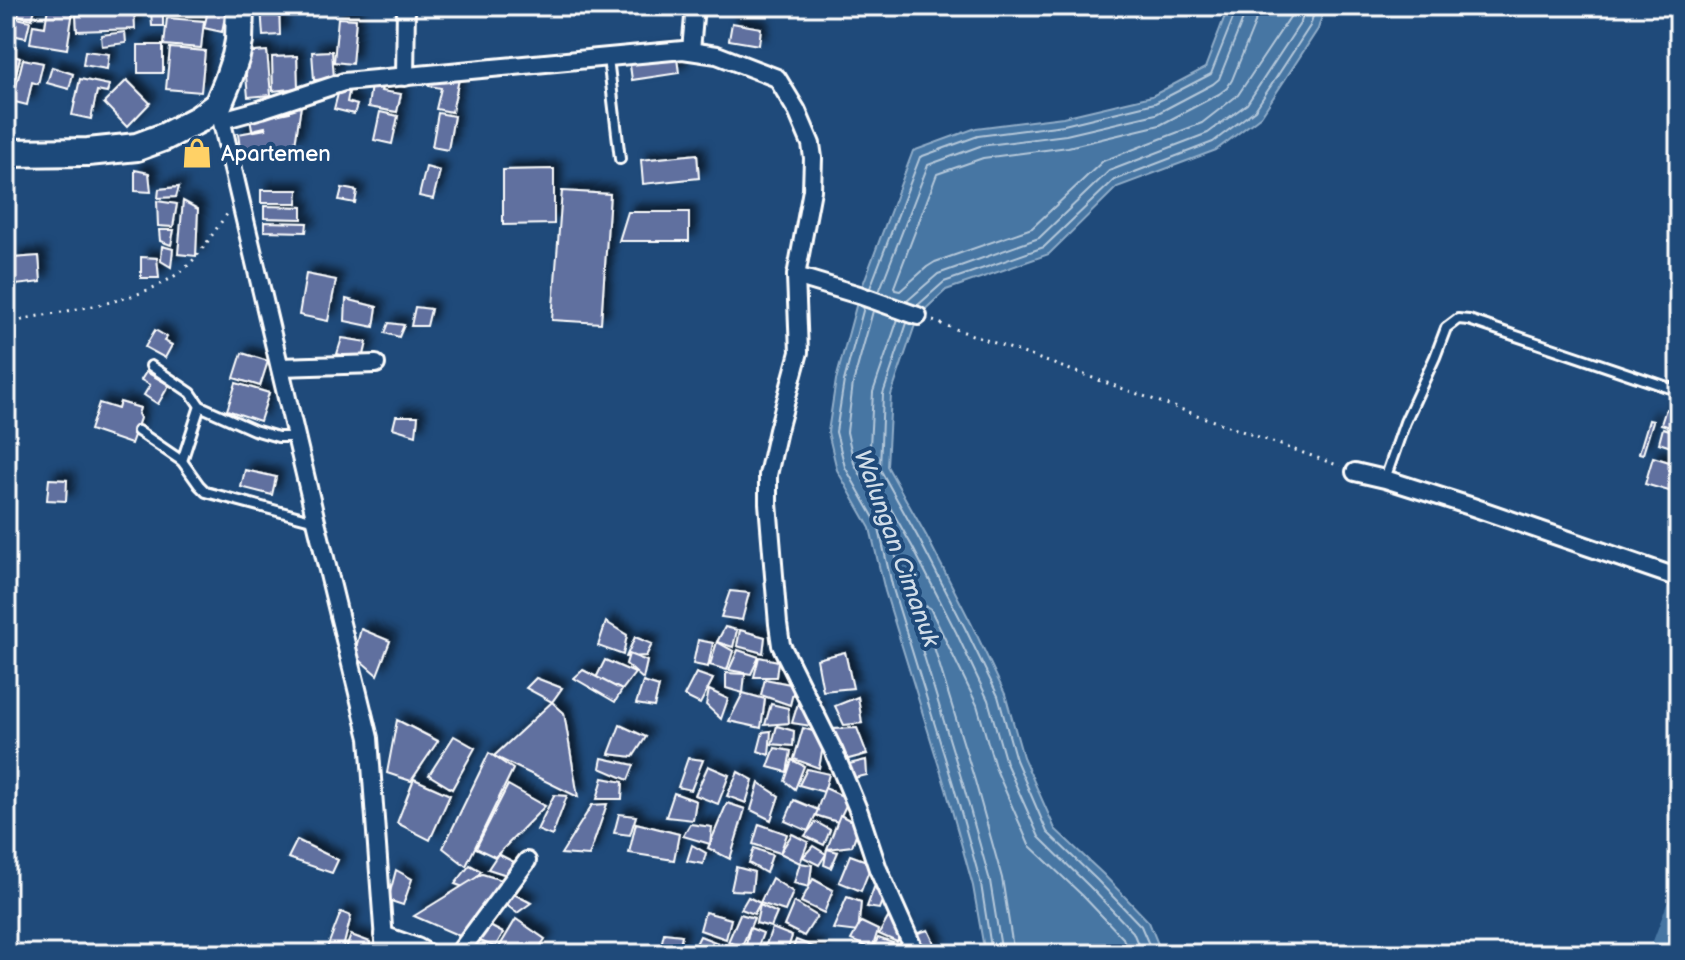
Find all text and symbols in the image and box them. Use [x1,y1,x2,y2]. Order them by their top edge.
shop icon: Apartemen [180,136,214,170]
place label: Apartemen [221,141,331,168]
water label: Walungan Cimanuk [847,446,946,652]

